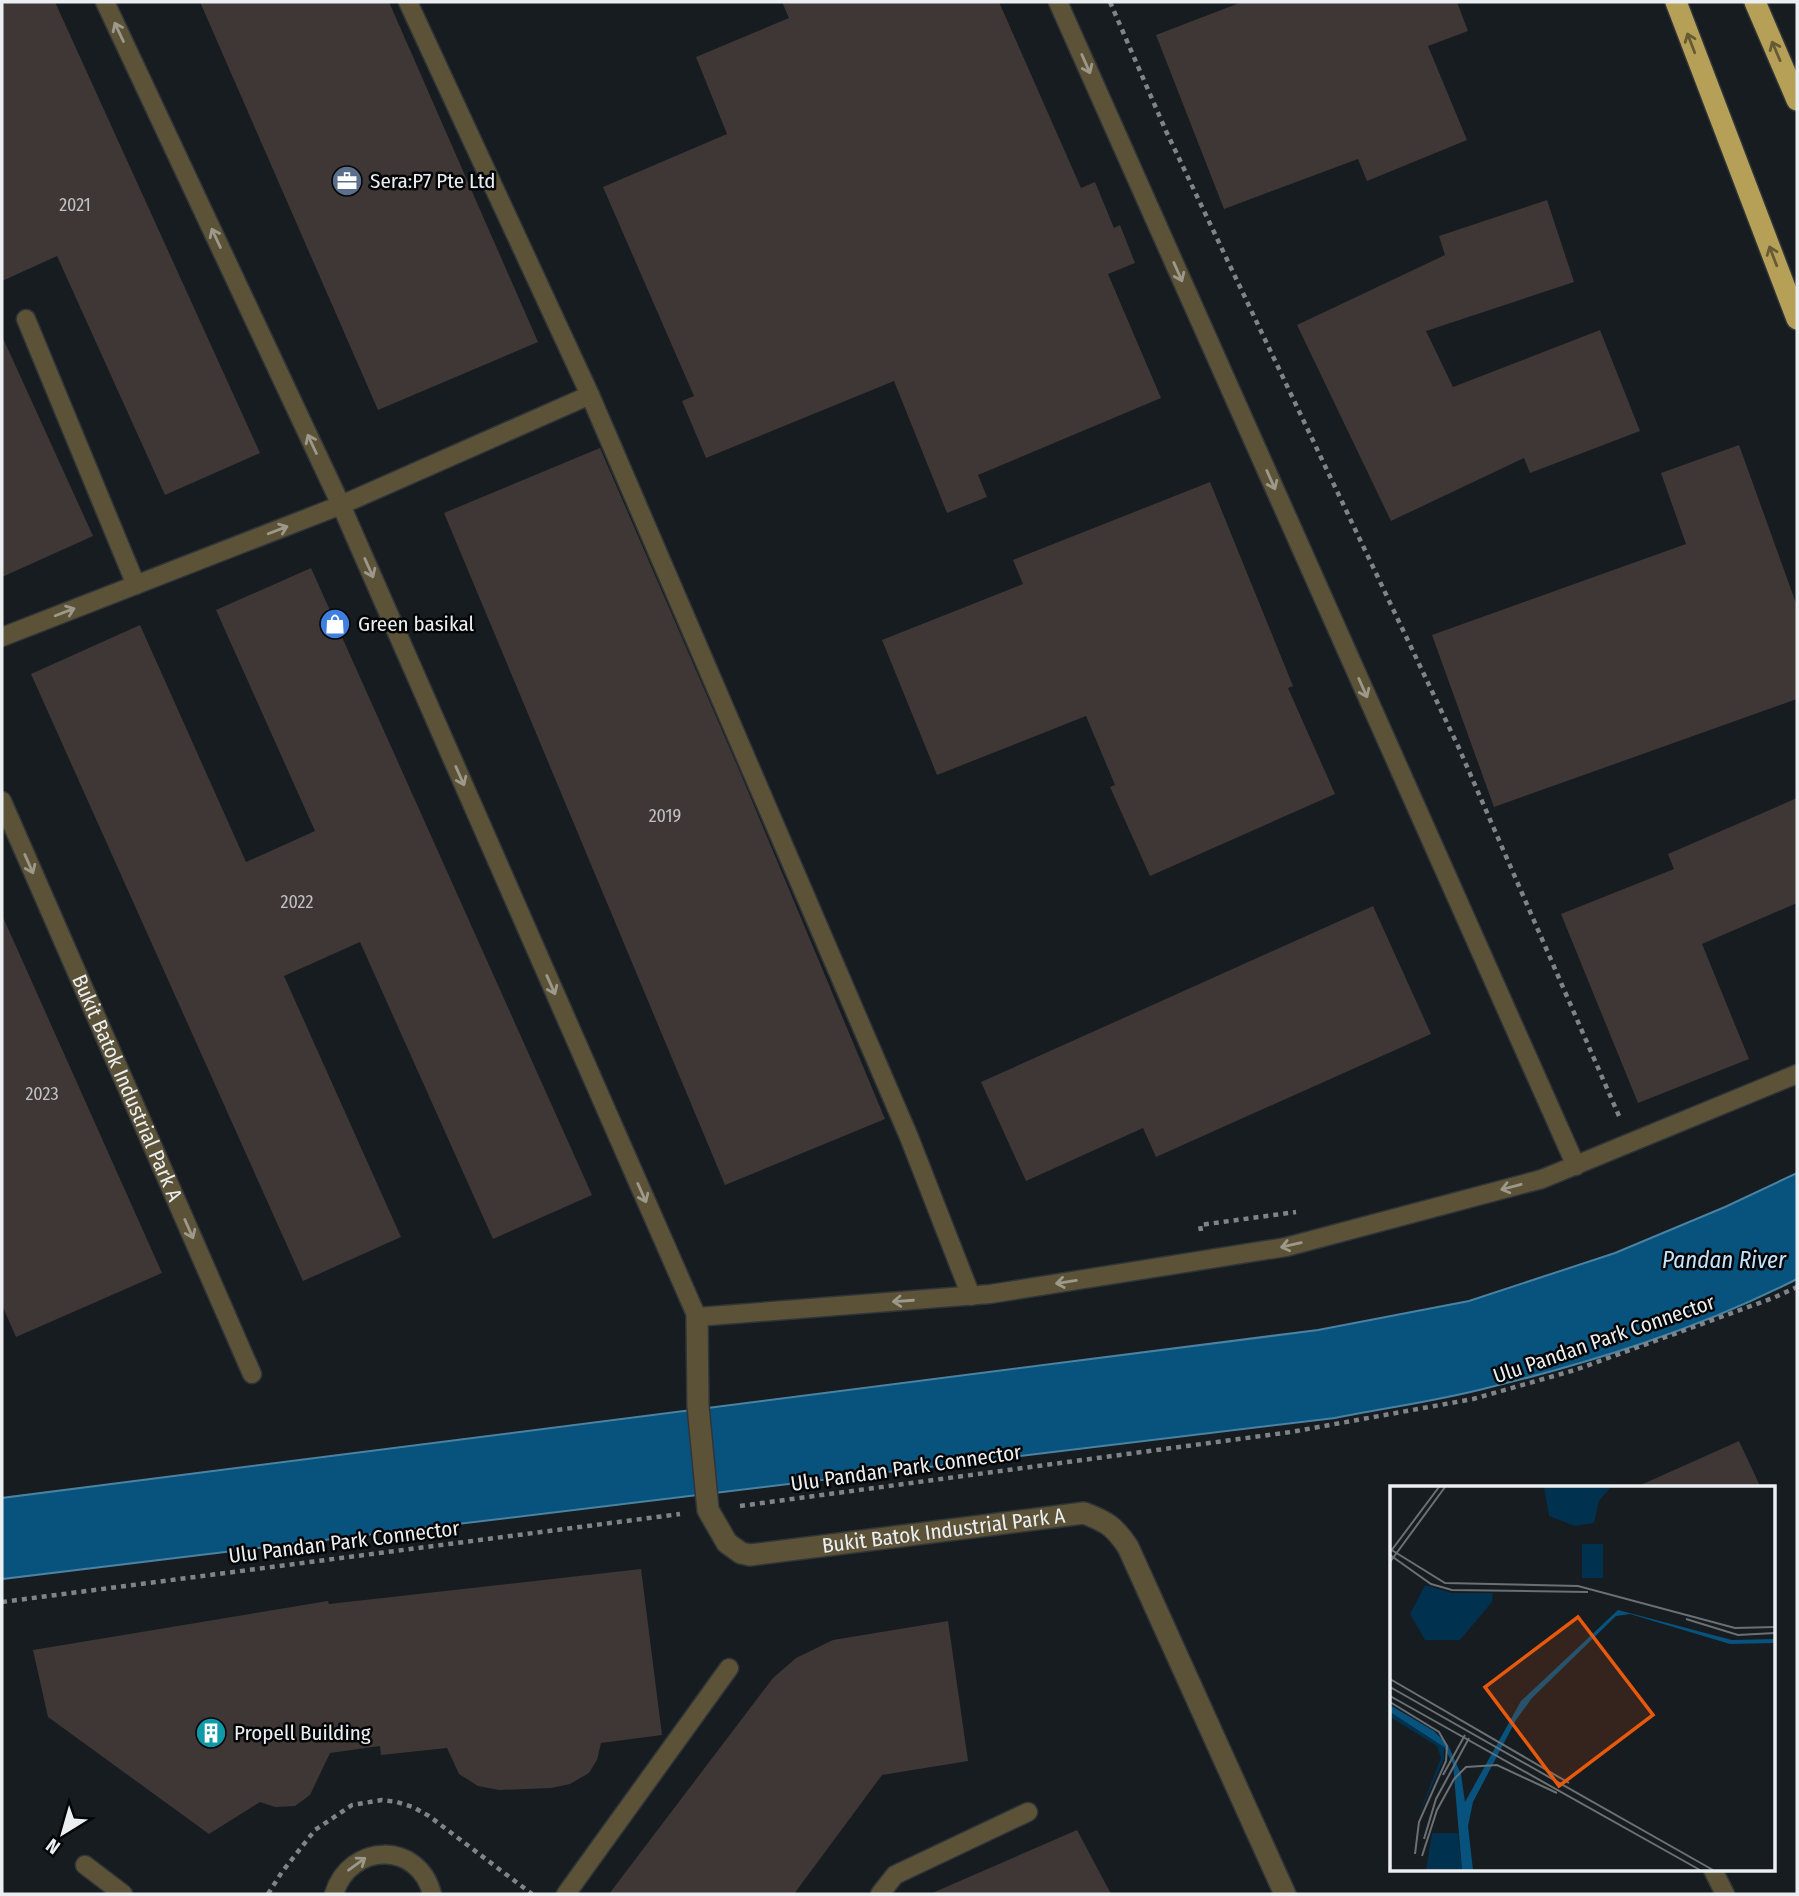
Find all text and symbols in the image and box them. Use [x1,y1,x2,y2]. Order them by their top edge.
one-way arrow [112,22,125,43]
one-way arrow [1684,33,1697,55]
one-way arrow [1769,41,1782,62]
one-way arrow [1080,53,1093,74]
office icon: Sera:P7 Pte Ltd [330,164,364,198]
place label: Sera:P7 Pte Ltd [370,168,496,194]
house number: 2021 [59,194,91,216]
one-way arrow [208,228,222,249]
one-way arrow [1765,245,1778,267]
one-way arrow [1172,261,1185,282]
one-way arrow [305,434,318,455]
one-way arrow [1265,469,1278,490]
one-way arrow [266,523,288,535]
one-way arrow [363,557,376,578]
one-way arrow [54,605,76,617]
shop icon: Green basikal [318,607,352,641]
place label: Green basikal [358,611,474,637]
one-way arrow [1357,677,1370,698]
one-way arrow [454,765,467,787]
house number: 2019 [649,805,681,827]
one-way arrow [23,852,36,874]
house number: 2022 [281,891,314,913]
street label: Bukit Batok Industrial Park A [66,971,188,1205]
one-way arrow [545,974,558,995]
house number: 2023 [25,1083,59,1105]
one-way arrow [636,1182,649,1203]
one-way arrow [1500,1182,1522,1195]
one-way arrow [183,1218,196,1240]
one-way arrow [1280,1239,1303,1253]
water label: Pandan River [1662,1246,1787,1274]
one-way arrow [1056,1276,1078,1289]
street label: Ulu Pandan Park Connector [1490,1289,1719,1389]
one-way arrow [892,1295,915,1308]
street label: Ulu Pandan Park Connector [789,1439,1024,1497]
inset map [1390,1486,1774,1871]
street label: Bukit Batok Industrial Park A [820,1503,1067,1559]
street label: Ulu Pandan Park Connector [227,1515,462,1569]
building icon: Propell Building [194,1716,228,1750]
place label: Propell Building [234,1720,371,1746]
north arrow [28,1798,98,1868]
text: N [42,1834,65,1859]
one-way arrow [347,1857,366,1871]

